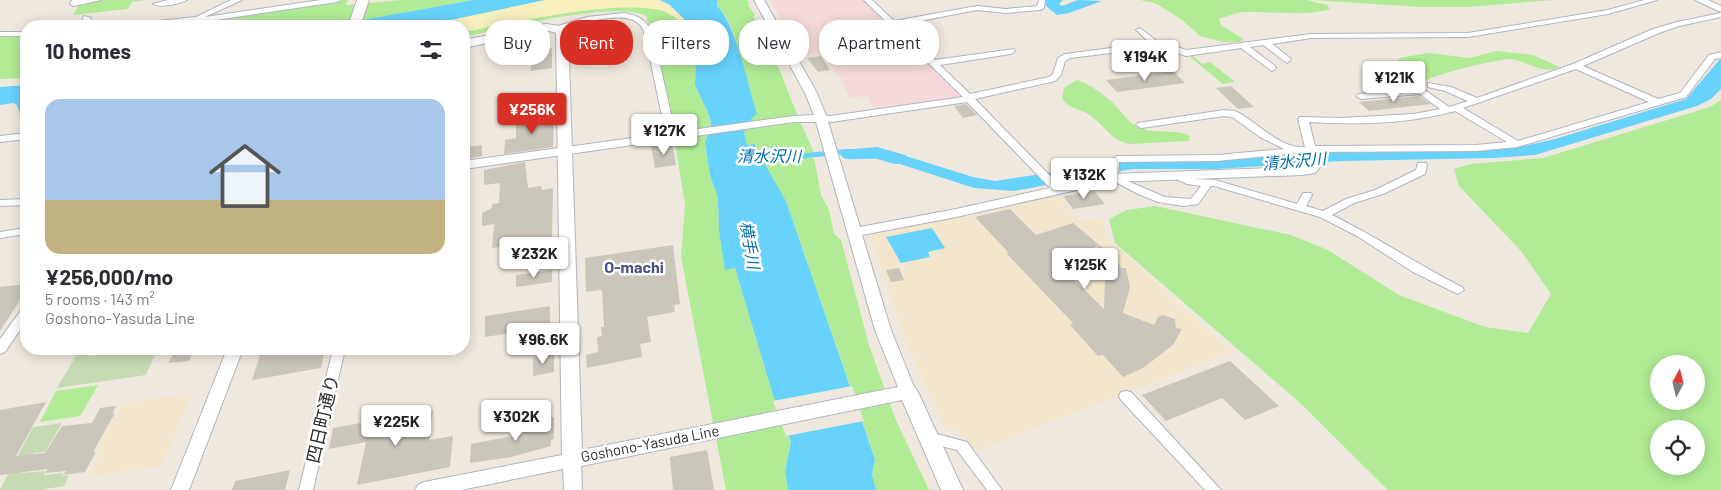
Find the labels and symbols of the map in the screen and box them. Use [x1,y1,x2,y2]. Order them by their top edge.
pin: ¥194K [1110,39,1180,82]
pin: ¥121K [1359,61,1429,103]
pin: ¥256K [497,92,567,135]
pin: ¥127K [629,114,699,156]
water label: 清水沢川 [737,146,803,165]
water label: 清水沢川 [1261,148,1329,173]
pin: ¥132K [1049,158,1119,200]
water label: 横手川 [737,220,764,272]
pin: ¥232K [499,236,569,279]
pin: ¥125K [1050,248,1120,290]
district label: O-machi [604,257,664,276]
pin: ¥96.6K [502,322,584,365]
north arrow [1650,355,1705,410]
street label: 四日町通り [301,372,343,465]
pin: ¥302K [481,400,551,442]
pin: ¥225K [361,404,431,447]
street label: Goshono-Yasuda Line [579,421,721,465]

